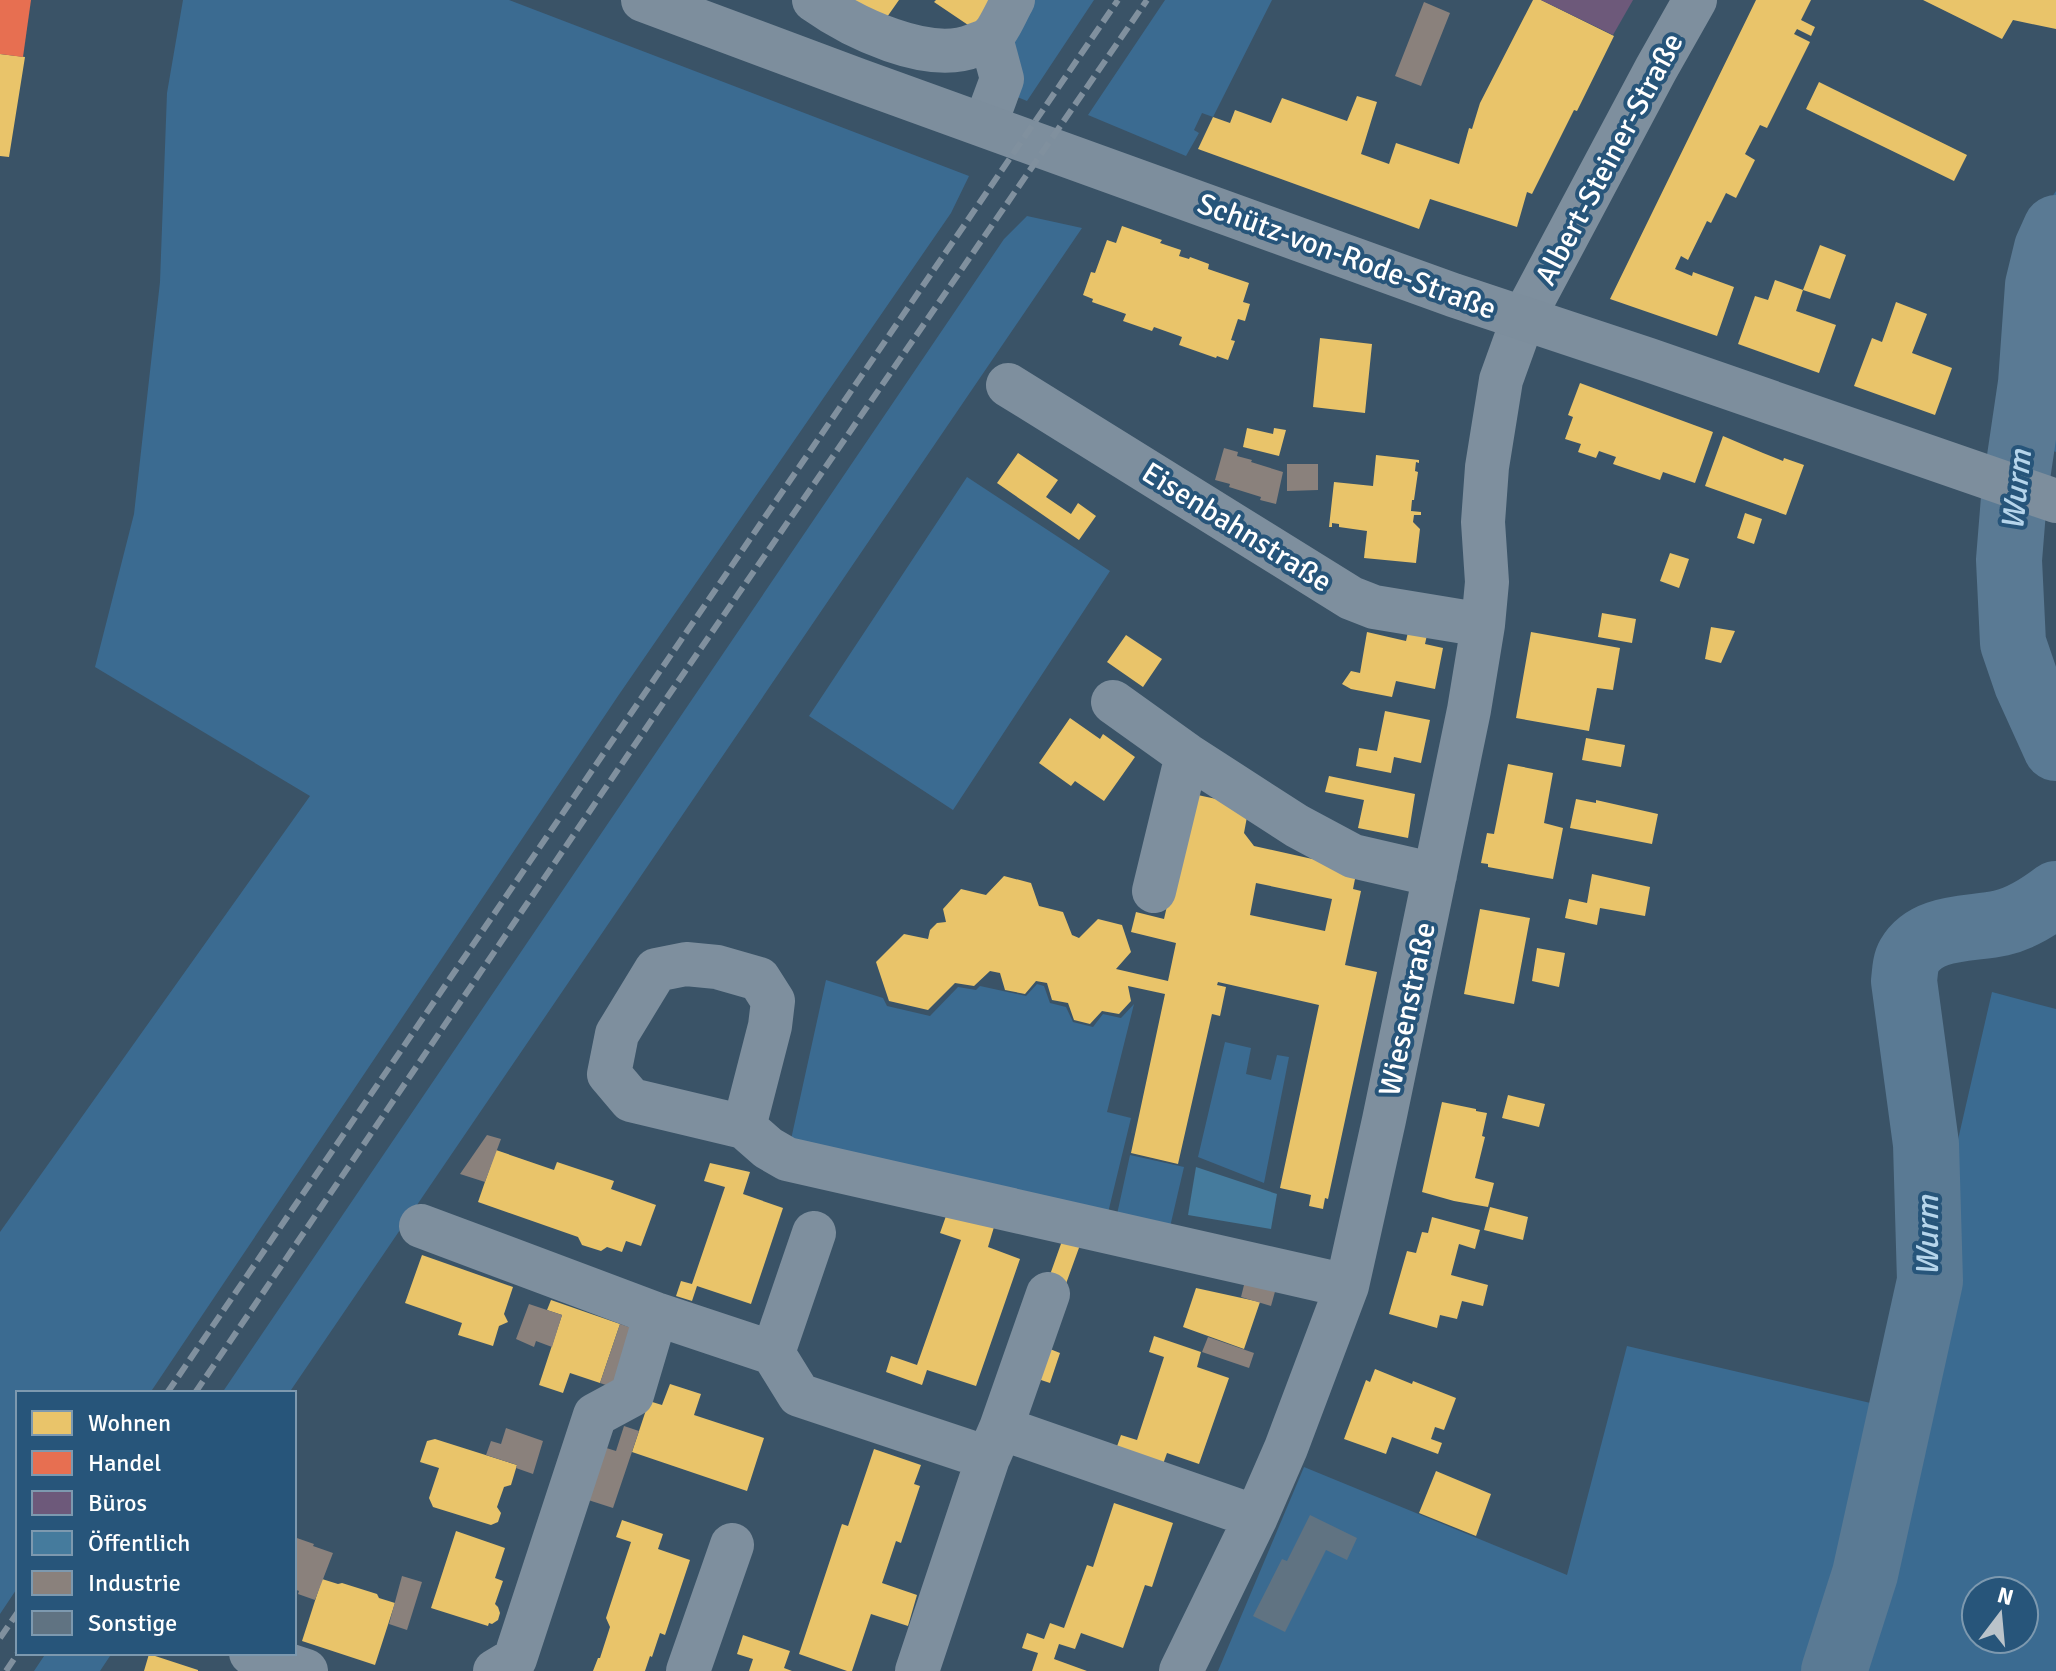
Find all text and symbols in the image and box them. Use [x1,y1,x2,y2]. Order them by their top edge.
street label: Albert-Steiner-Straße [1527,27,1692,292]
street label: Schütz-von-Rode-Straße [1192,185,1501,328]
water label: Wurm [1993,446,2040,532]
street label: Eisenbahnstraße [1135,454,1338,601]
street label: Wiesenstraße [1371,919,1444,1099]
water label: Wurm [1908,1194,1947,1276]
legend [16,1391,296,1655]
text: Wohnen [88,1408,171,1438]
text: Handel [88,1448,161,1478]
text: Büros [88,1488,147,1518]
text: Öffentlich [88,1528,190,1558]
text: Industrie [88,1568,181,1598]
north arrow [1960,1575,2040,1655]
text: N [1994,1581,2016,1611]
text: Sonstige [88,1608,177,1638]

